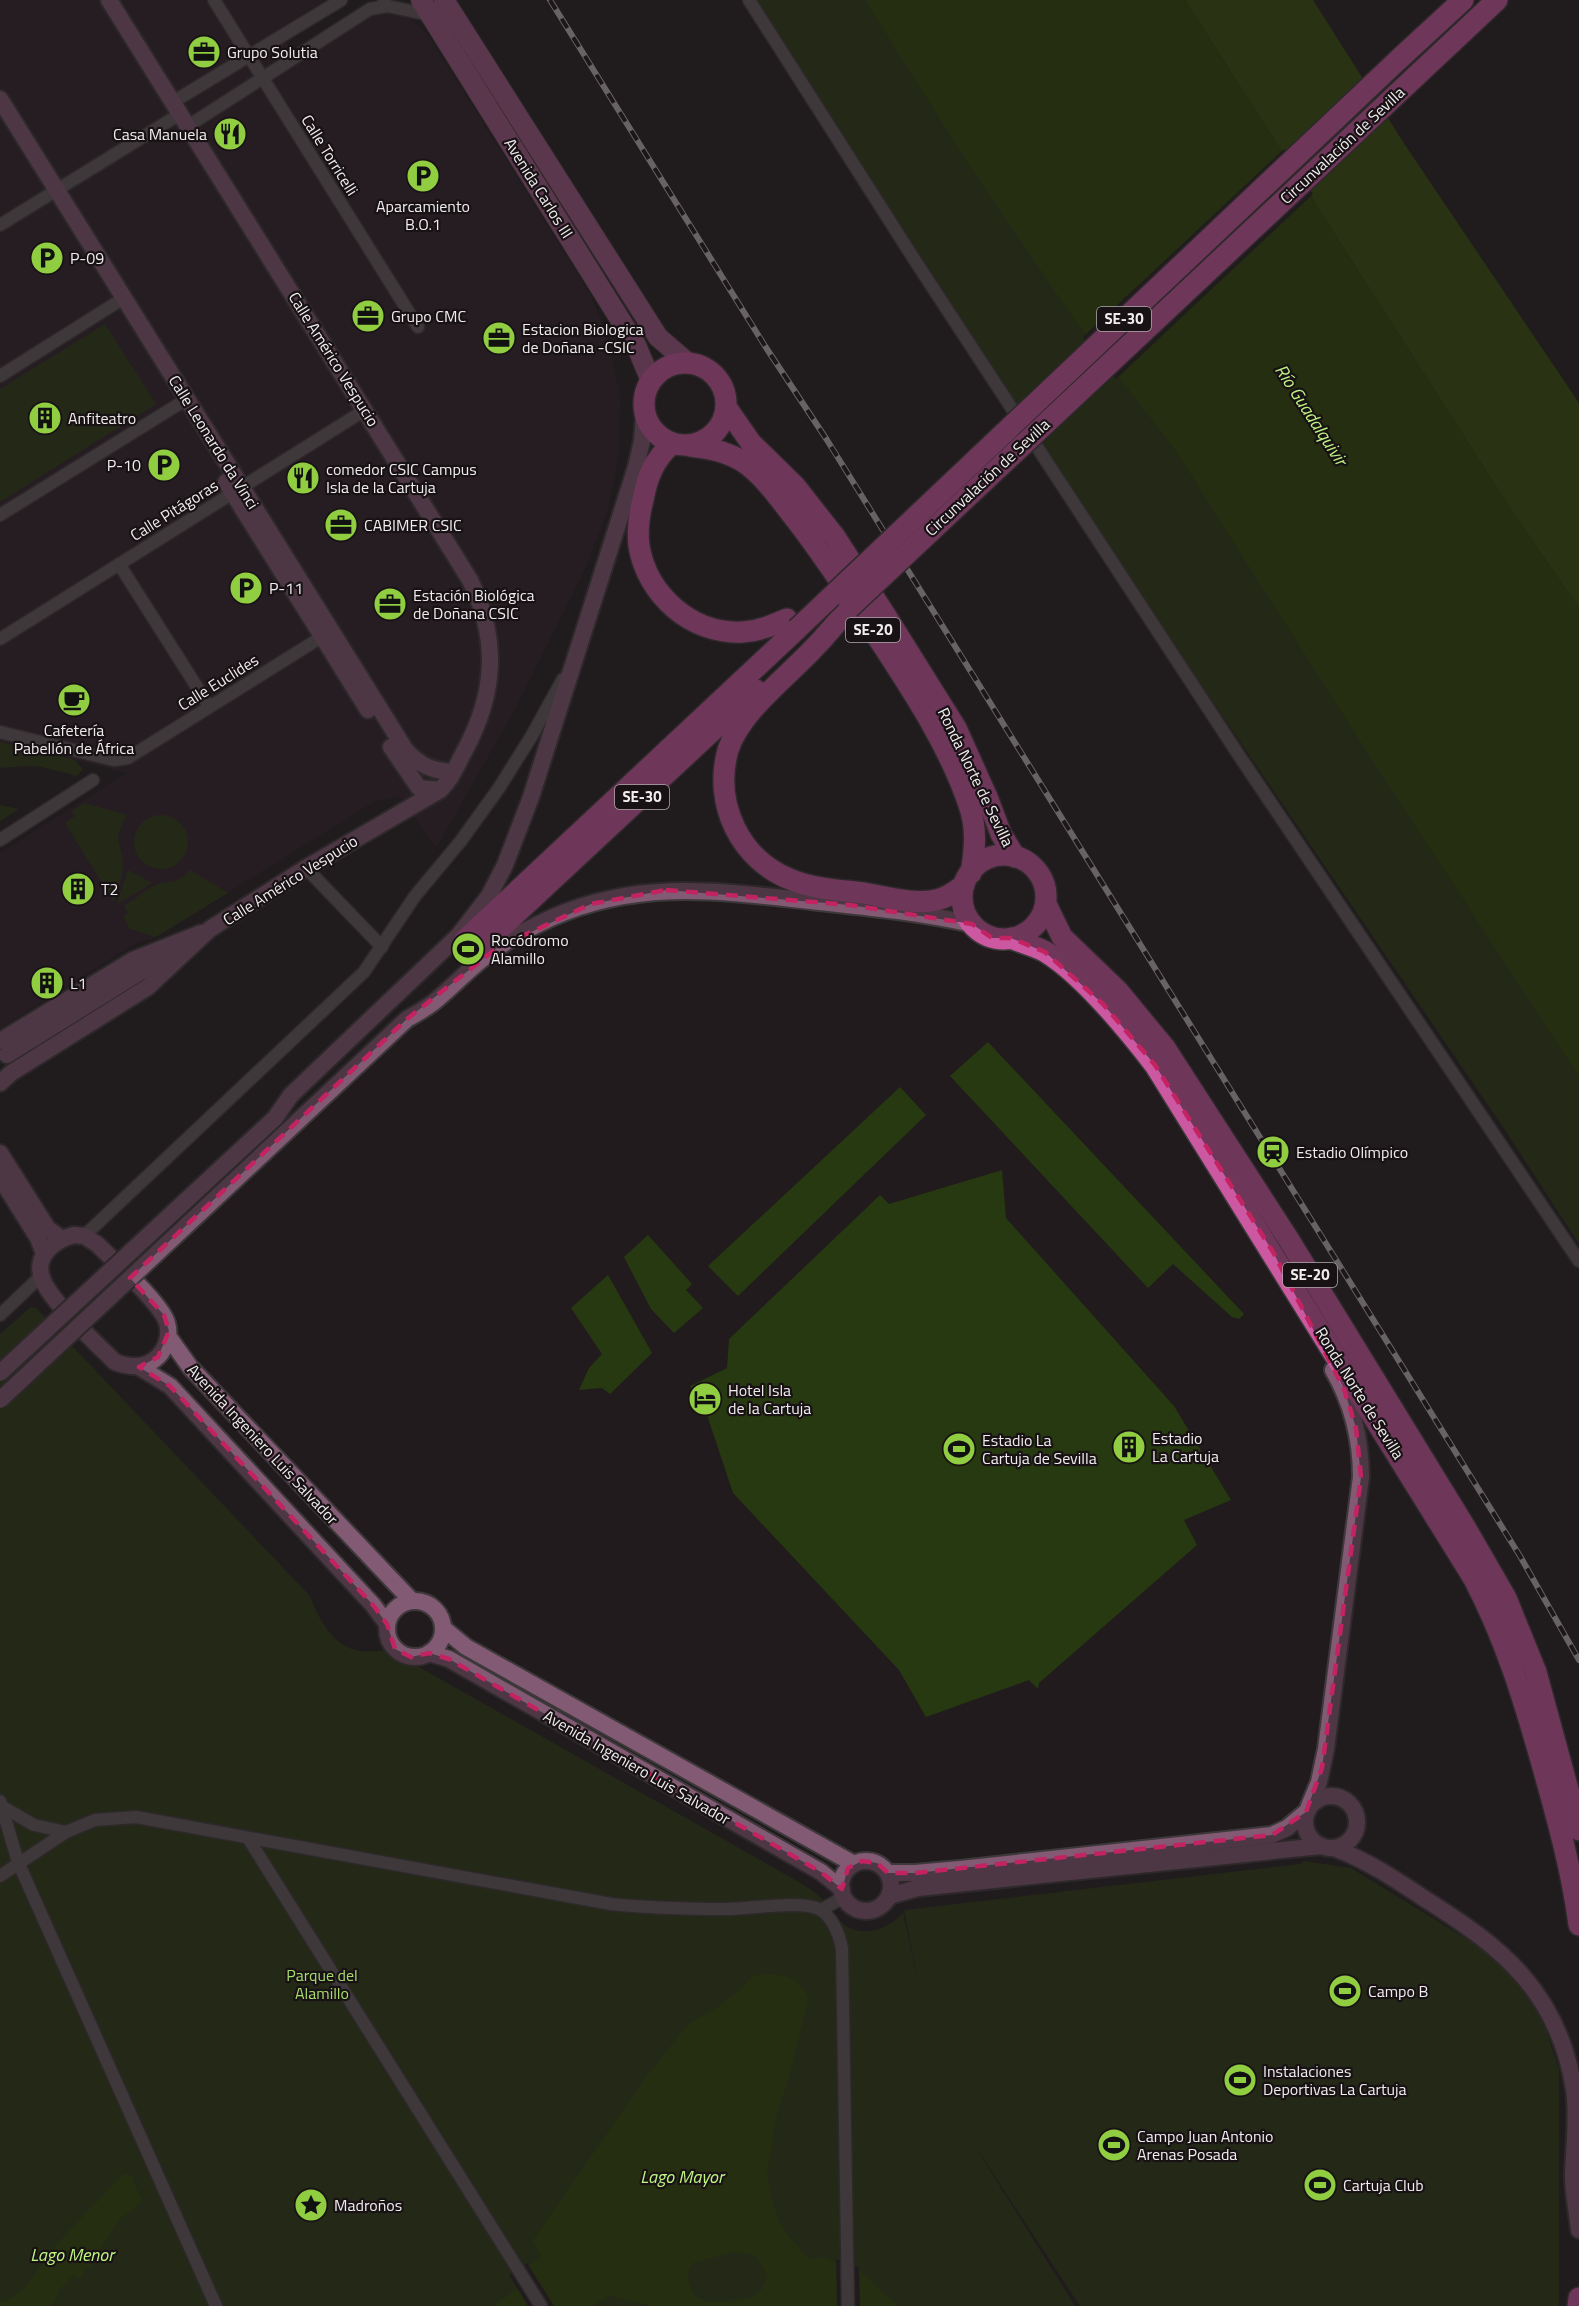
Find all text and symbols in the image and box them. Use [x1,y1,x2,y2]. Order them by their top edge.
office icon: Grupo Solutia [186,34,222,70]
place label: Grupo Solutia [227,40,318,64]
street label: Circunvalación de Sevilla [1274,81,1410,209]
street label: Calle Torricelli [296,110,364,200]
restaurant icon: Casa Manuela [212,116,248,152]
place label: Casa Manuela [113,122,207,146]
street label: Avenida Carlos III [499,133,579,243]
parking icon: Aparcamiento B.O.1 [405,158,441,194]
place label: Aparcamiento B.O.1 [376,194,470,236]
parking icon: P-09 [29,240,65,276]
place label: P-09 [70,246,104,270]
street label: Calle Américo Vespucio [283,287,385,431]
office icon: Grupo CMC [350,298,386,334]
place label: Grupo CMC [391,304,466,328]
road number: SE-30 [1097,307,1151,331]
place label: Estacion Biologica de Doñana -CSIC [522,317,644,359]
office icon: Estacion Biologica de Doñana -CSIC [481,320,517,356]
water label: Río Guadalquivir [1268,359,1356,473]
street label: Calle Leonardo da Vinci [163,370,265,514]
building icon: Anfiteatro [27,400,63,436]
place label: Anfiteatro [68,406,136,430]
street label: Circunvalación de Sevilla [919,413,1055,541]
parking icon: P-10 [146,447,182,483]
place label: P-10 [107,453,141,477]
place label: comedor CSIC Campus Isla de la Cartuja [326,457,477,499]
restaurant icon: comedor CSIC Campus Isla de la Cartuja [285,460,321,496]
street label: Calle Pitágoras [125,473,223,547]
office icon: CABIMER CSIC [323,507,359,543]
place label: CABIMER CSIC [364,513,462,537]
parking icon: P-11 [228,570,264,606]
place label: P-11 [269,576,303,600]
place label: Estación Biológica de Doñana CSIC [413,583,535,625]
office icon: Estación Biológica de Doñana CSIC [372,586,408,622]
road number: SE-20 [846,618,900,642]
street label: Calle Euclides [173,648,263,716]
cafe icon: Cafetería Pabellón de África [56,682,92,718]
street label: Ronda Norte de Sevilla [932,703,1020,851]
place label: Cafetería Pabellón de África [14,718,134,760]
road number: SE-30 [615,785,669,809]
street label: Calle Américo Vespucio [218,829,362,931]
building icon: T2 [60,871,96,907]
place label: T2 [101,877,118,901]
place label: Rocódromo Alamillo [491,928,569,970]
sports icon: Rocódromo Alamillo [450,931,486,967]
building icon: L1 [29,965,65,1001]
place label: L1 [70,971,87,995]
station icon: Estadio Olímpico [1255,1134,1291,1170]
place label: Estadio Olímpico [1296,1140,1408,1164]
road number: SE-20 [1283,1263,1337,1287]
street label: Ronda Norte de Sevilla [1310,1322,1410,1464]
street label: Avenida Ingeniero Luis Salvador [182,1358,344,1530]
place label: Hotel Isla de la Cartuja [728,1378,811,1420]
hotel icon: Hotel Isla de la Cartuja [687,1381,723,1417]
place label: Estadio La Cartuja [1152,1426,1219,1468]
place label: Estadio La Cartuja de Sevilla [982,1428,1097,1470]
building icon: Estadio La Cartuja [1111,1429,1147,1465]
sports icon: Estadio La Cartuja de Sevilla [941,1431,977,1467]
street label: Avenida Ingeniero Luis Salvador [539,1704,735,1831]
park label: Parque del Alamillo [286,1963,358,2005]
sports icon: Campo B [1327,1973,1363,2009]
place label: Campo B [1368,1979,1428,2003]
place label: Instalaciones Deportivas La Cartuja [1263,2059,1407,2101]
sports icon: Instalaciones Deportivas La Cartuja [1222,2062,1258,2098]
place label: Campo Juan Antonio Arenas Posada [1137,2124,1273,2166]
sports icon: Campo Juan Antonio Arenas Posada [1096,2127,1132,2163]
water label: Lago Mayor [640,2163,726,2190]
sports icon: Cartuja Club [1302,2167,1338,2203]
place label: Cartuja Club [1343,2173,1424,2197]
place icon: Madroños [293,2187,329,2223]
place label: Madroños [334,2193,402,2217]
water label: Lago Menor [30,2241,116,2268]

